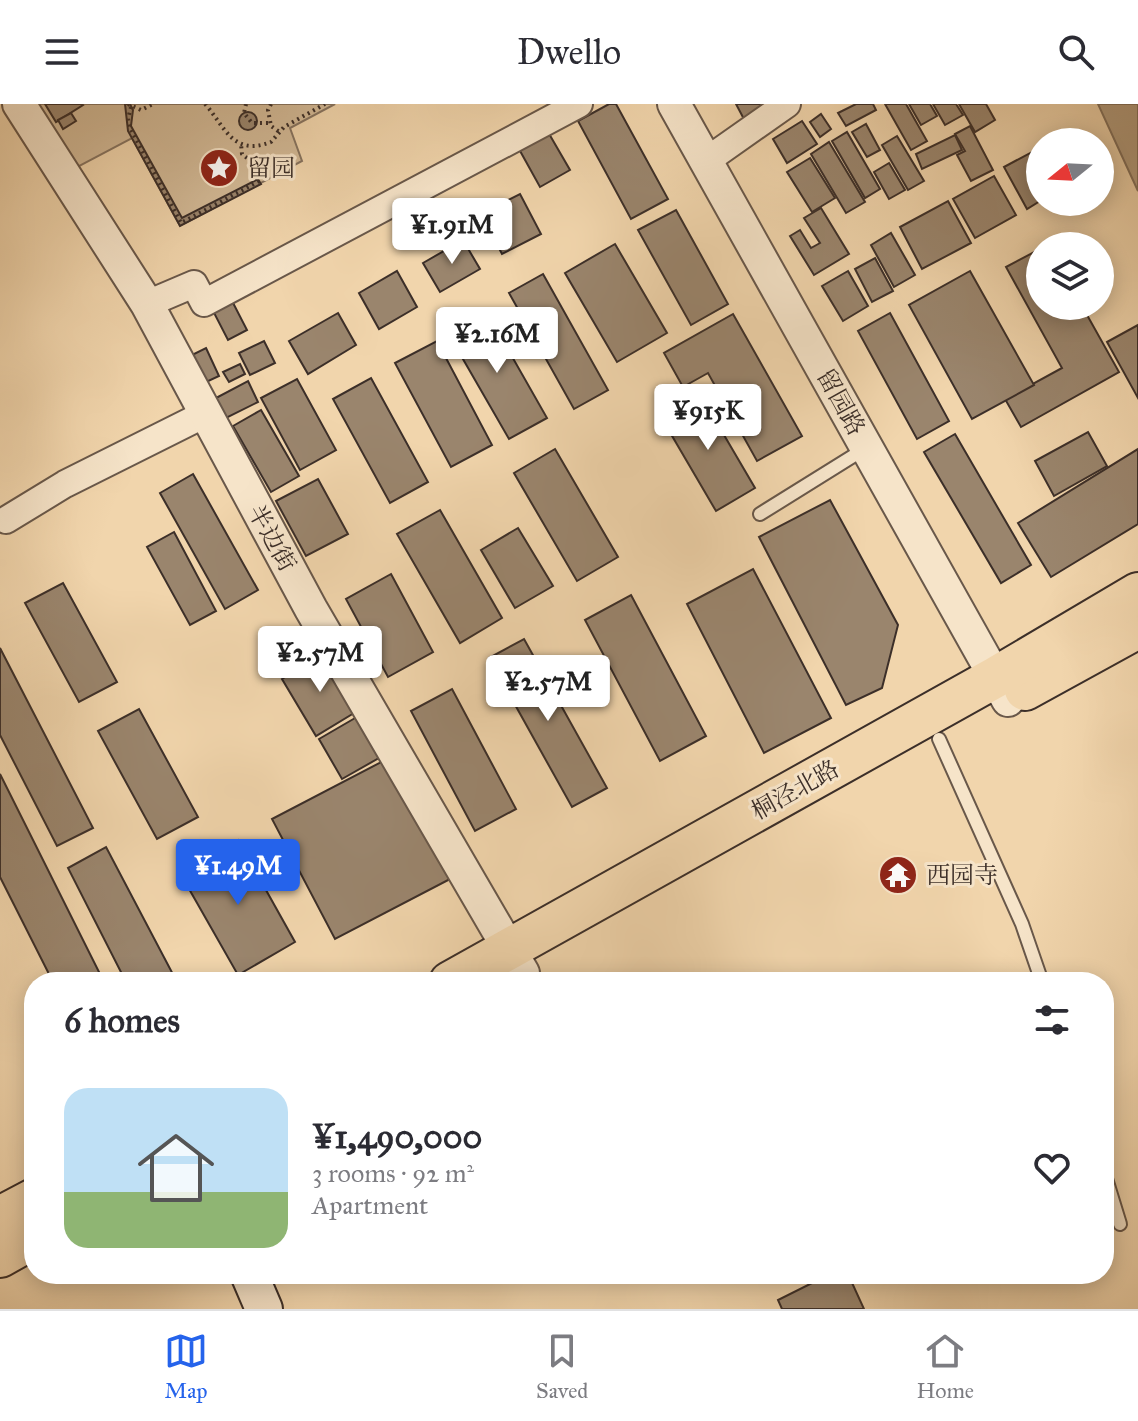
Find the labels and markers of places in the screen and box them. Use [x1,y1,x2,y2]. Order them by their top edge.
place icon: 留园 [198,147,240,189]
place label: 留园 [247,153,295,183]
pin: ¥1.91M [387,198,517,266]
pin: ¥2.16M [432,307,562,375]
pin: ¥915K [652,384,764,452]
pin: ¥2.57M [255,626,385,694]
pin: ¥2.57M [483,655,613,723]
pin: ¥1.49M [173,839,303,907]
temple icon: 西园寺 [877,854,919,896]
place label: 西园寺 [926,860,998,890]

